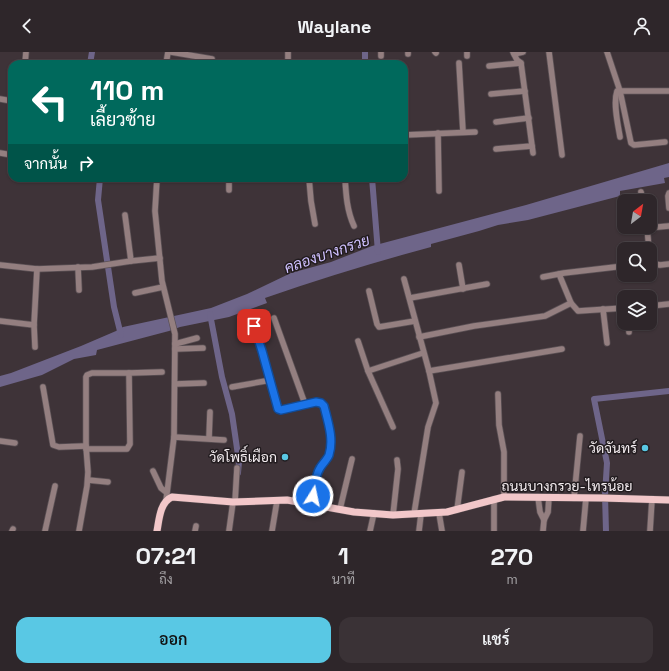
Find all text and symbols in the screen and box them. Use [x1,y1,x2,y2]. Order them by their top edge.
icon: back [16,15,38,37]
text: Waylane [298,15,371,38]
icon: person [631,15,653,37]
text: 110 m [90,72,164,108]
icon: left [24,76,76,128]
text: เลี้ยวซ้าย [90,108,156,131]
icon: right [75,152,97,174]
text: จากนั้น [24,154,67,173]
north arrow [617,194,657,234]
map controls [617,194,657,330]
water label: คลองบางกรวย [282,230,373,277]
button: search [617,242,657,282]
button: layers [617,290,657,330]
pin [237,309,271,343]
icon: arrive [243,315,265,337]
place label: วัดจันทร์ [589,439,637,457]
marker: วัดจันทร์ [640,443,650,453]
place label: วัดโพธิ์เผือก [209,445,277,466]
marker: วัดโพธิ์เผือก [280,452,290,462]
position arrow [292,475,334,517]
street label: ถนนบางกรวย-ไทรน้อย [501,477,633,495]
text: 07:21 [136,540,196,571]
text: 1 [338,540,349,571]
text: 270 [491,541,533,572]
text: ถึง [159,571,173,588]
text: นาที [332,571,355,588]
text: m [506,571,518,588]
button: ออก [16,617,331,663]
button: แชร์ [339,617,653,663]

